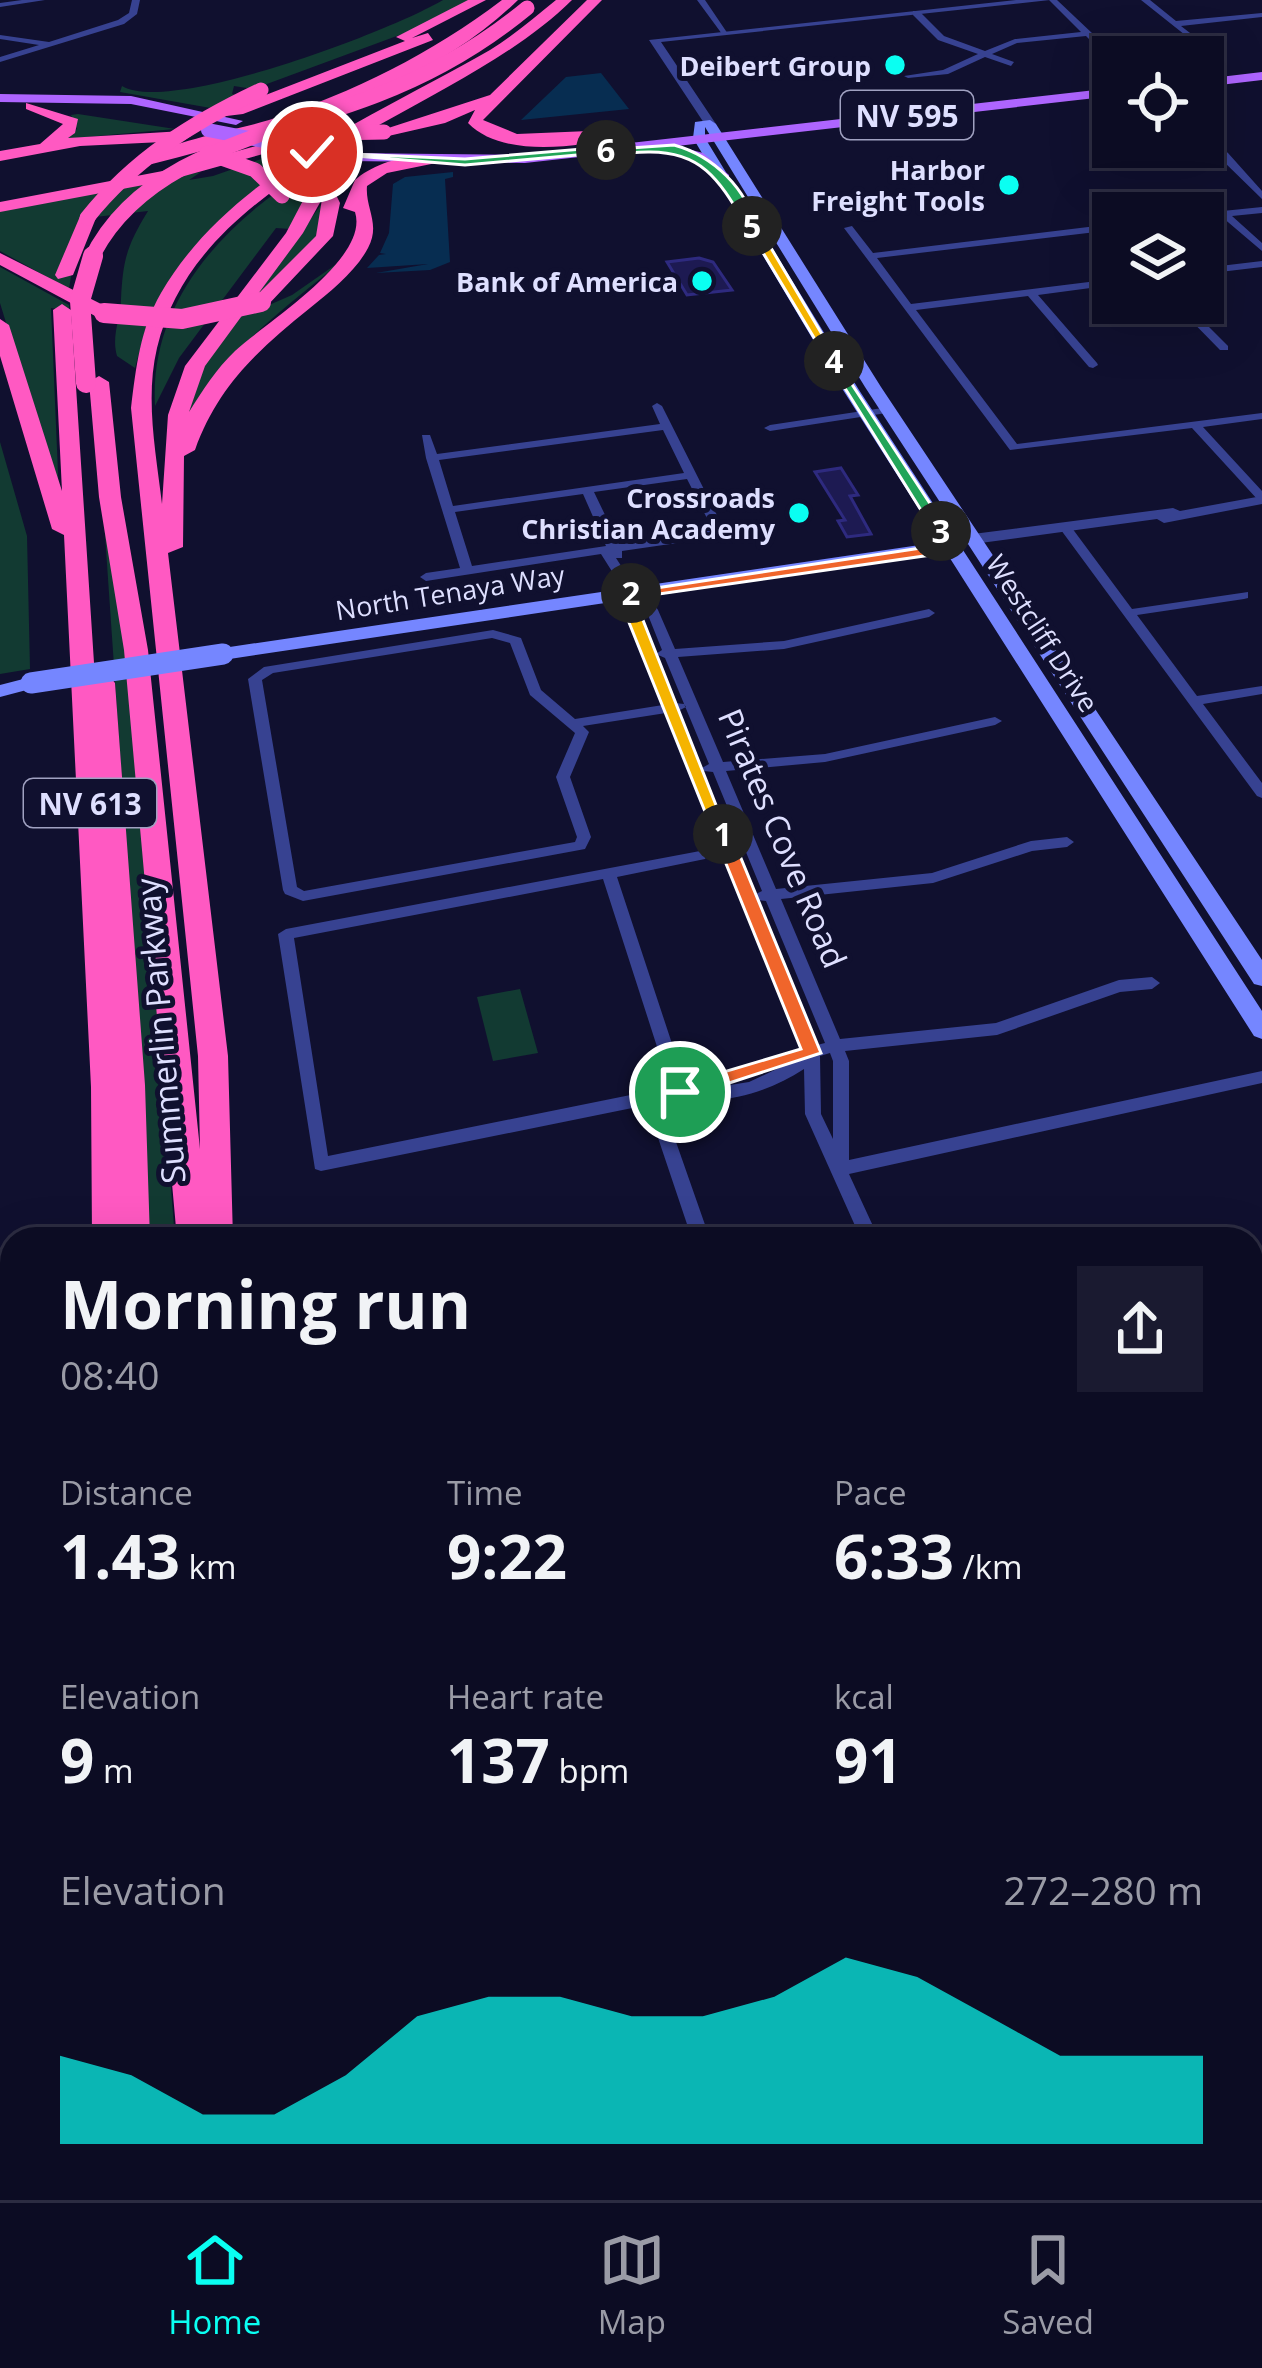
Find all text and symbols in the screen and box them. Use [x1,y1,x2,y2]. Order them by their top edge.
map controls [1092,36,1224,324]
button: locate [1092,36,1224,168]
place label: Deibert Group [679,47,871,84]
marker: Deibert Group [882,52,908,78]
road number: NV 595 [841,91,973,139]
pin [261,101,363,203]
icon: check [279,119,345,185]
pin: 6 [576,120,636,180]
text: 6 [597,127,615,172]
place label: Harbor Freight Tools [811,151,985,219]
marker: Harbor Freight Tools [996,172,1022,198]
button: layers [1092,192,1224,324]
pin: 5 [722,196,782,256]
text: 5 [743,203,761,248]
place label: Bank of America [456,263,678,300]
marker: Bank of America [689,268,715,294]
pin: 4 [804,331,864,391]
text: 4 [825,338,843,383]
place label: Crossroads Christian Academy [521,479,776,547]
marker: Crossroads Christian Academy [786,500,812,526]
pin: 3 [911,501,971,561]
text: 3 [932,508,950,553]
street label: Westcliff Drive [978,547,1108,719]
street label: North Tenaya Way [333,556,568,628]
pin: 2 [601,563,661,623]
text: 2 [622,570,640,615]
street label: Pirates Cove Road [708,701,858,975]
road number: NV 613 [24,779,156,827]
pin: 1 [693,804,753,864]
text: 1 [714,811,732,856]
street label: Summerlin Parkway [124,876,196,1186]
pin [629,1041,731,1143]
icon: arrive [647,1059,713,1125]
text: Morning run [60,1258,471,1348]
button: share [1077,1266,1203,1392]
text: 08:40 [60,1348,159,1401]
text: Distance [60,1470,193,1515]
text: Time [447,1470,523,1515]
text: Pace [834,1470,907,1515]
text: 1.43 [60,1515,180,1597]
text: 9:22 [447,1515,567,1597]
text: 6:33 [834,1515,954,1597]
text: km [180,1544,237,1589]
text: /km [954,1544,1023,1589]
text: Elevation [60,1674,200,1719]
text: Heart rate [447,1674,604,1719]
text: kcal [834,1674,894,1719]
text: 9 [60,1719,94,1801]
text: 137 [447,1719,550,1801]
text: 91 [834,1719,903,1801]
text: m [94,1748,133,1793]
text: bpm [550,1748,629,1793]
text: Elevation [60,1863,226,1916]
text: 272–280 m [1003,1863,1203,1916]
tab: Home [168,2227,261,2344]
tab: Map [598,2227,666,2344]
tab: Saved [1002,2227,1094,2344]

